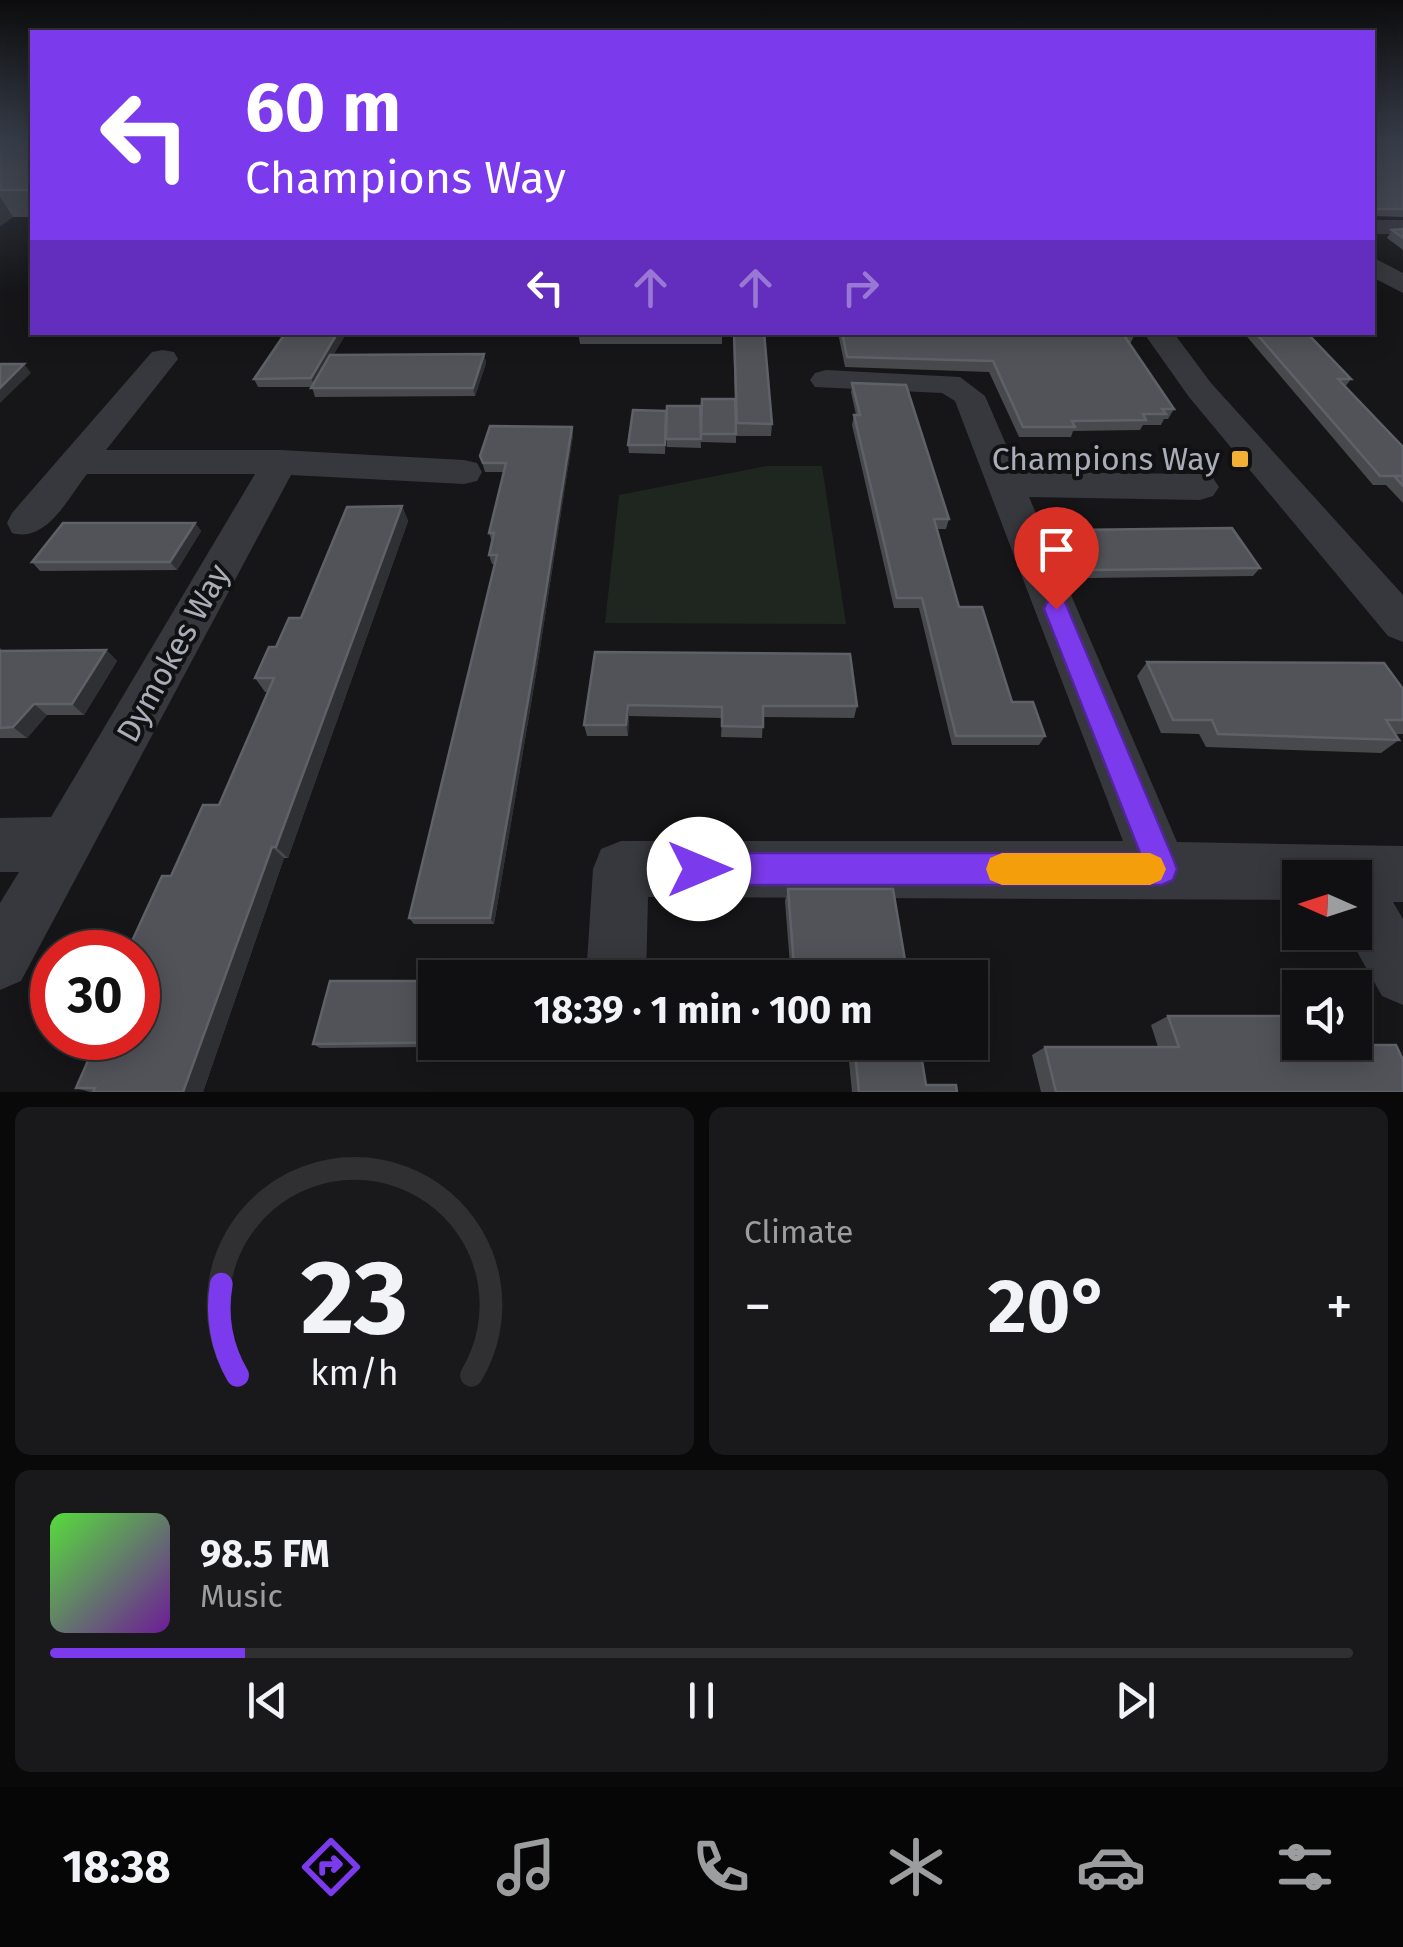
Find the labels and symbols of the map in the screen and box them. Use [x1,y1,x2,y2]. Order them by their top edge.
place label: Champions Way [992,440,1220,478]
marker: Champions Way [1229,448,1251,470]
pin [1014,507,1099,610]
street label: Dymokes Way [108,557,238,749]
position arrow [647,817,751,921]
north arrow [1282,860,1372,950]
speed limit sign: 30 [30,930,160,1060]

